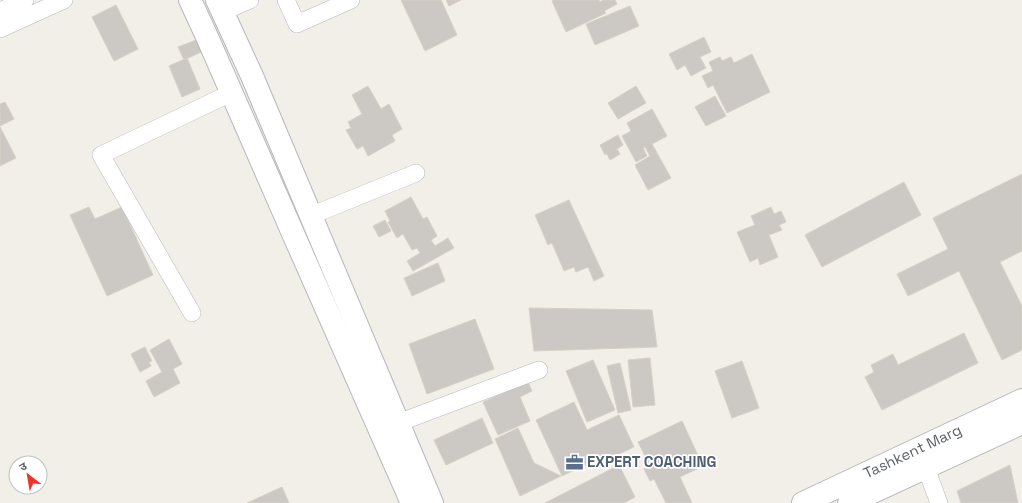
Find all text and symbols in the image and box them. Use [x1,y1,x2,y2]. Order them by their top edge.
street label: Tashkent Marg [860,420,964,482]
office icon: EXPERT COACHING [564,452,584,472]
place label: EXPERT COACHING [587,452,716,471]
north arrow [8,455,48,495]
text: उ [16,458,30,474]

